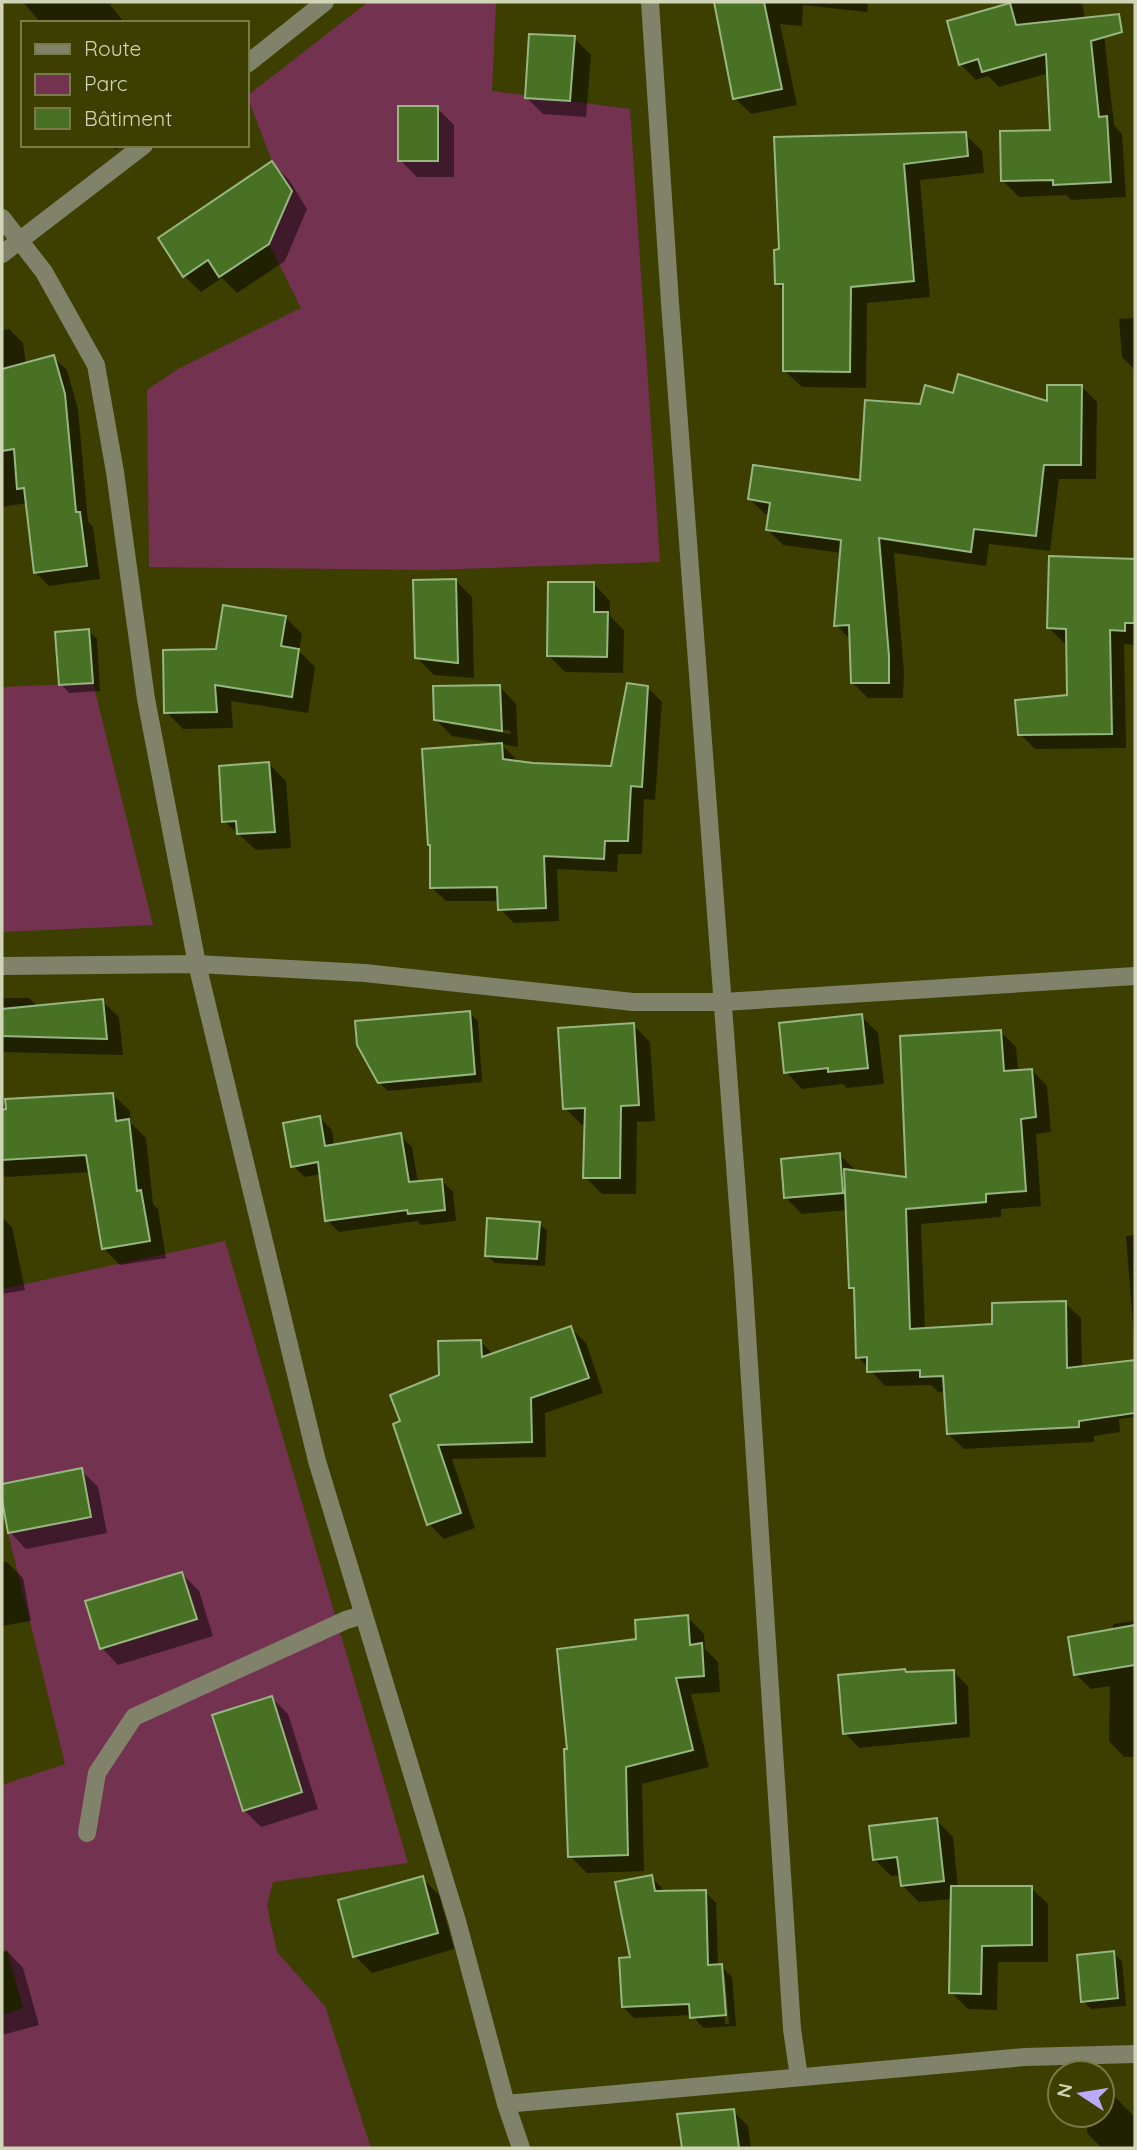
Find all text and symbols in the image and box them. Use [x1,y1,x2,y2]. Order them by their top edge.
legend [21,21,248,147]
text: Route [84,35,141,61]
text: Parc [84,70,128,96]
text: Bâtiment [84,105,172,131]
north arrow [1046,2059,1116,2129]
text: N [1051,2081,1078,2100]

